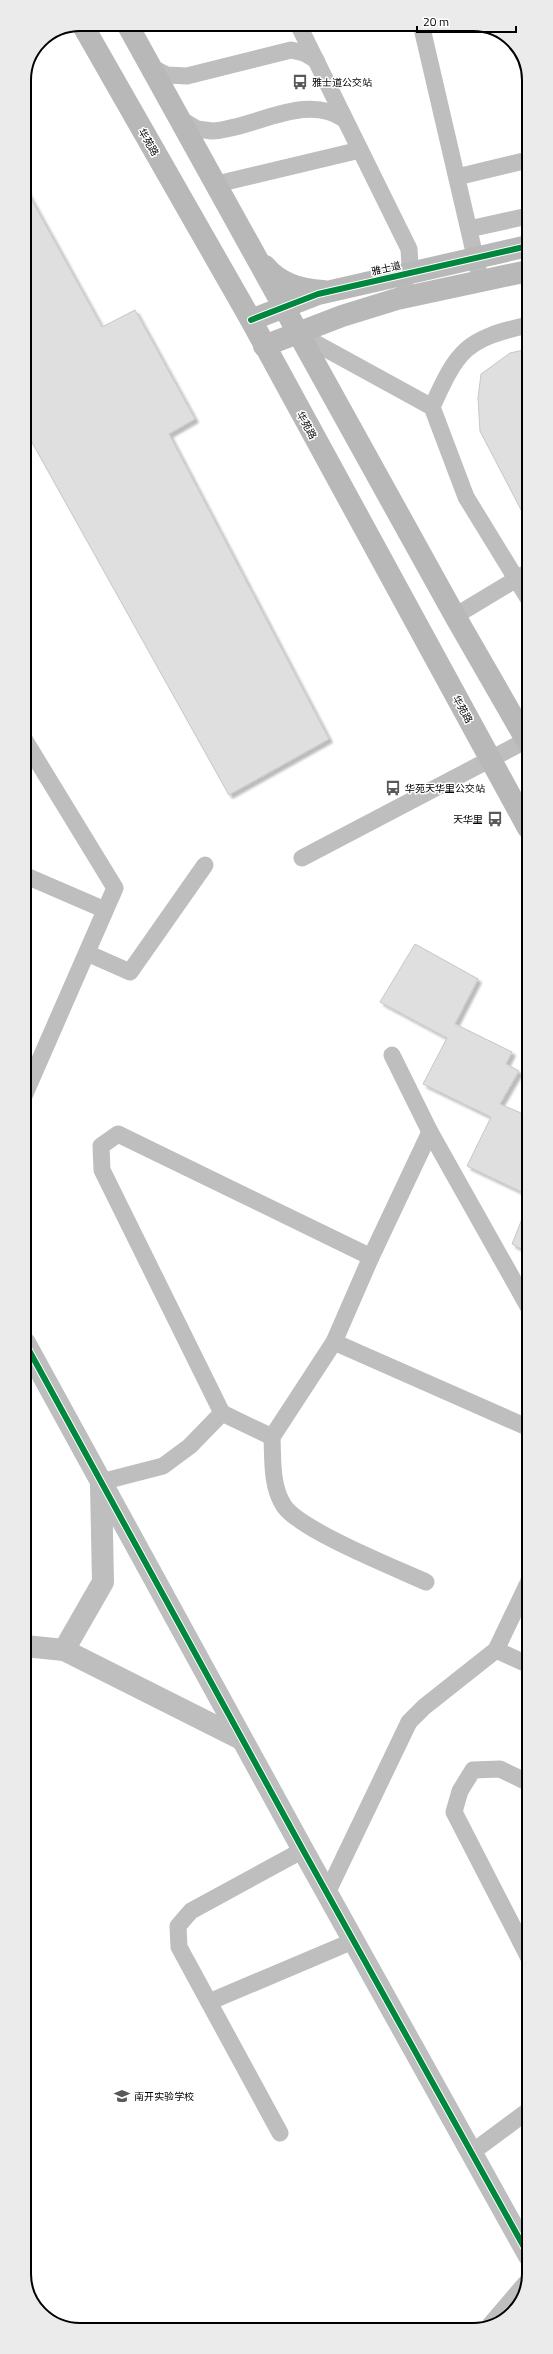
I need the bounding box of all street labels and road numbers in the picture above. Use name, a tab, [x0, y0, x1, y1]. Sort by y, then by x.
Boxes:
street label: 华苑路	[135, 126, 163, 159]
street label: 雅士道	[370, 258, 402, 279]
street label: 华苑路	[293, 408, 320, 442]
street label: 华苑路	[449, 692, 476, 726]

